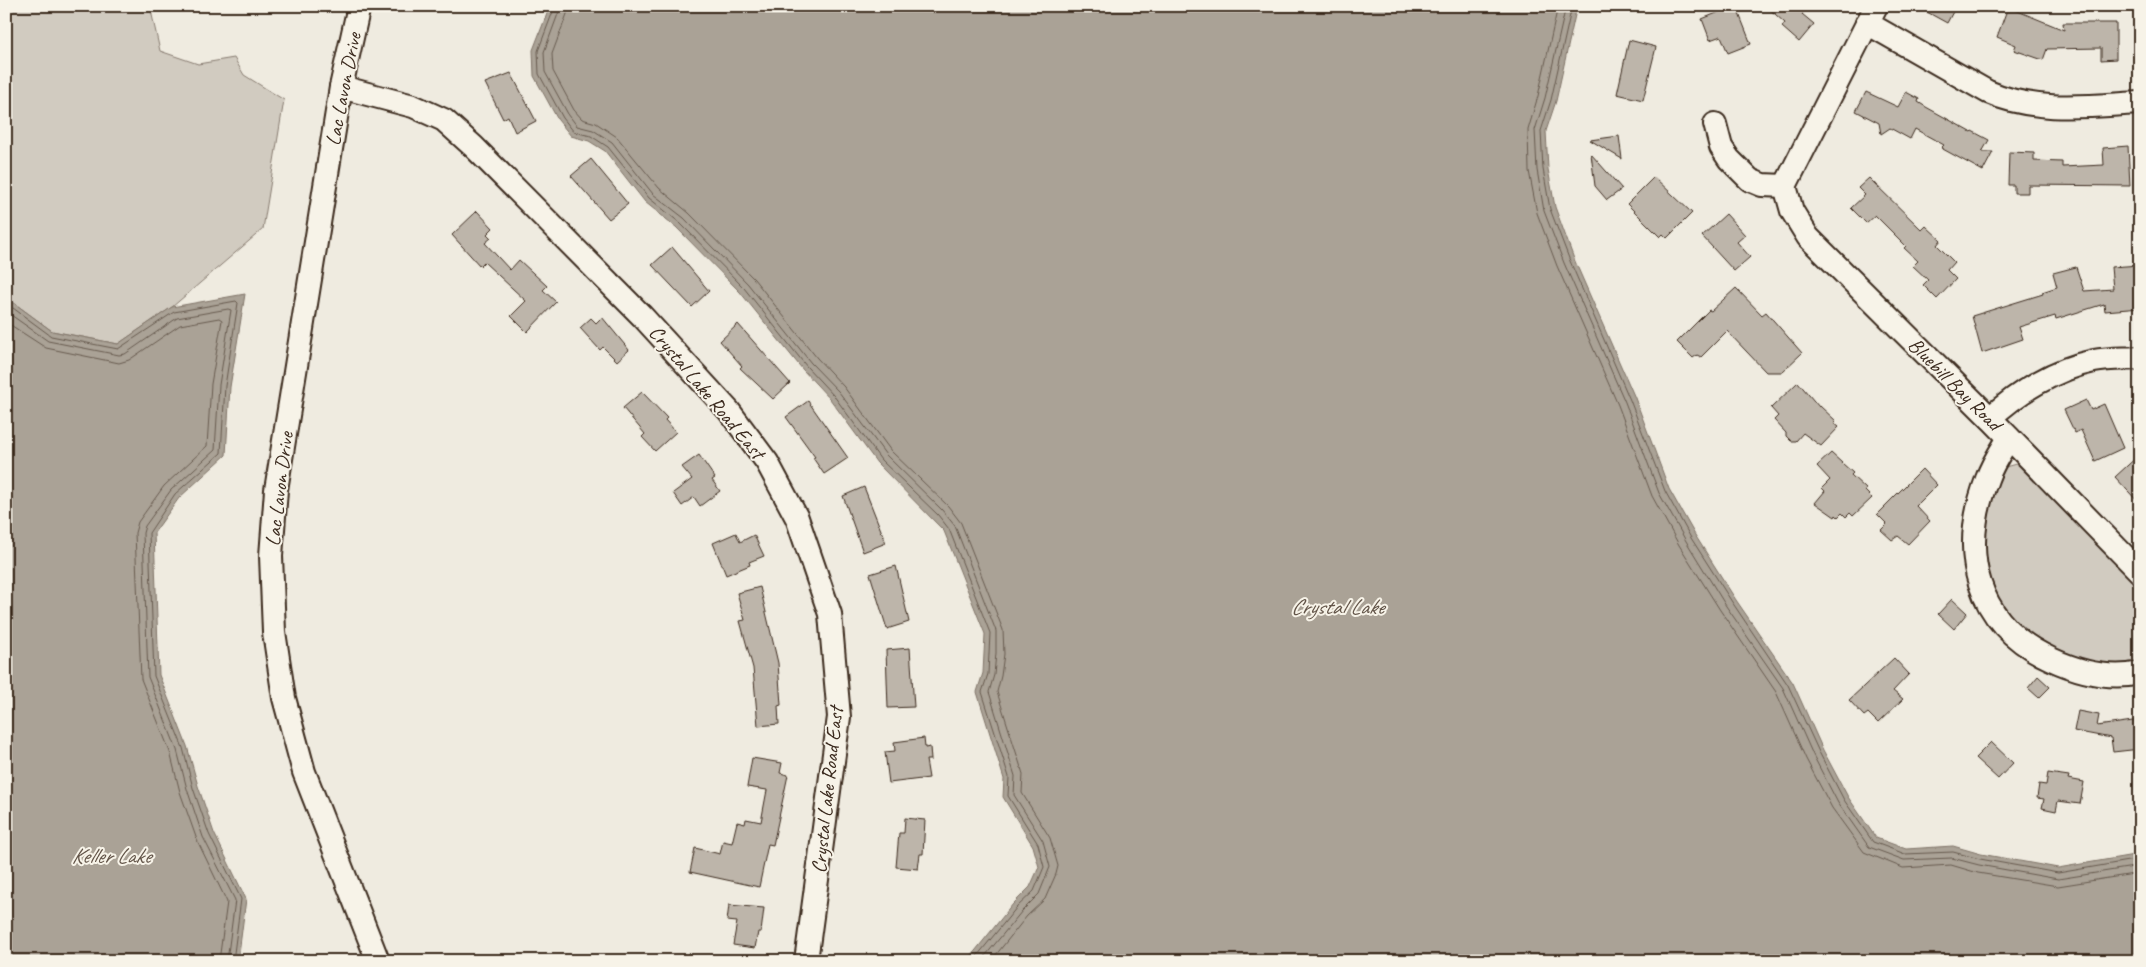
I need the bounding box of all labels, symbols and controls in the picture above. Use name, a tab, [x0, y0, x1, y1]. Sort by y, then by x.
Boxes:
street label: Lac Lavon Drive	[319, 29, 367, 148]
street label: Crystal Lake Road East	[643, 320, 773, 467]
street label: Bluebill Bay Road	[1903, 332, 2009, 438]
street label: Lac Lavon Drive	[259, 429, 299, 547]
water label: Crystal Lake	[1291, 593, 1386, 621]
street label: Crystal Lake Road East	[805, 703, 849, 874]
water label: Keller Lake	[71, 842, 154, 870]

